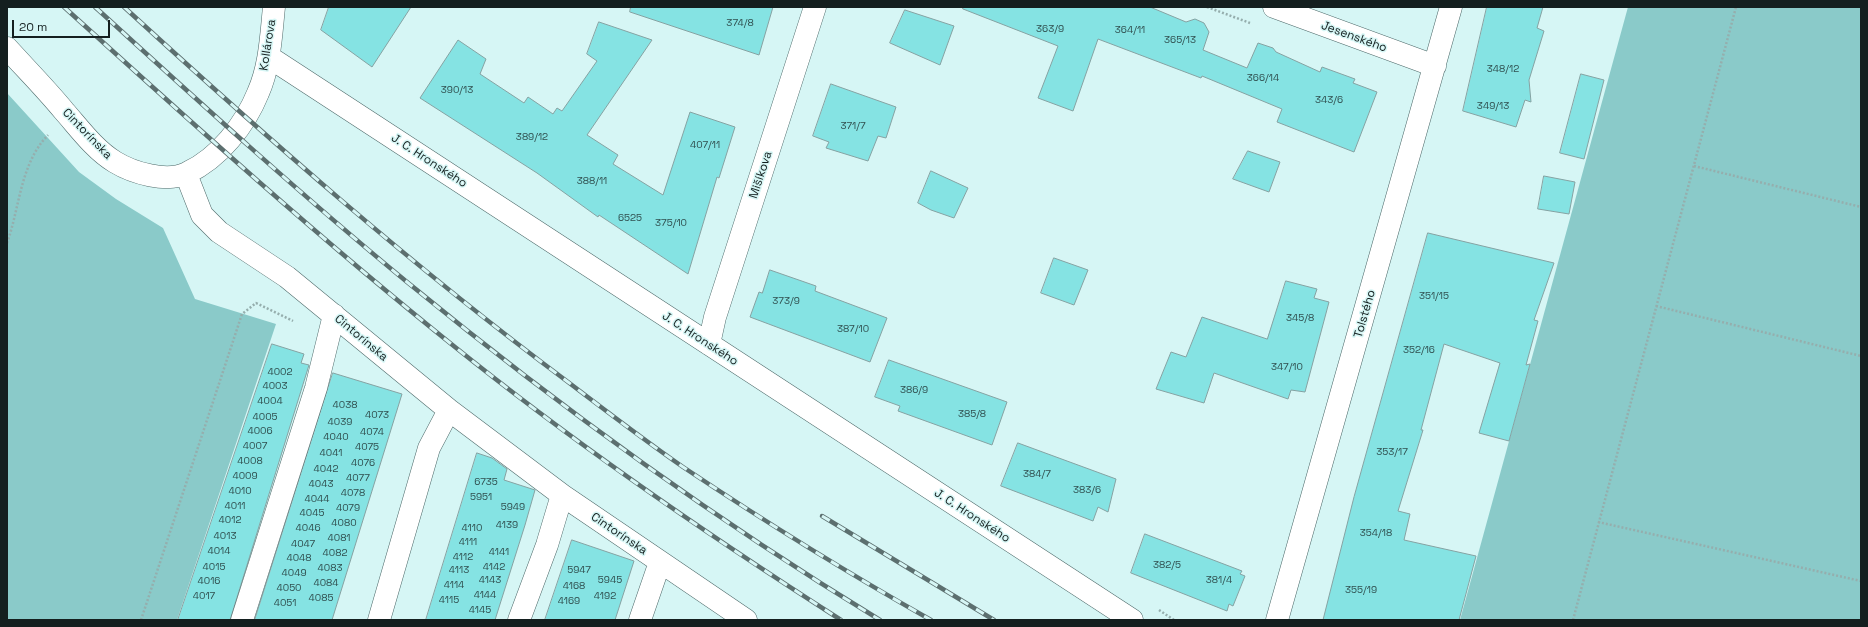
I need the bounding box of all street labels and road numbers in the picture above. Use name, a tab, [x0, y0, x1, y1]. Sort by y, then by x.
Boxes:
street label: Kollárova	[257, 18, 279, 72]
street label: Jesenského	[1319, 18, 1389, 56]
street label: Cintorínska	[59, 106, 115, 162]
street label: J. C. Hronského	[388, 131, 470, 191]
street label: Mišíkova	[747, 149, 775, 201]
street label: Tolstého	[1351, 288, 1379, 340]
street label: J. C. Hronského	[659, 309, 741, 369]
street label: Cintorínska	[332, 312, 390, 364]
street label: J. C. Hronského	[931, 486, 1013, 546]
street label: Cintorínska	[588, 510, 650, 558]

